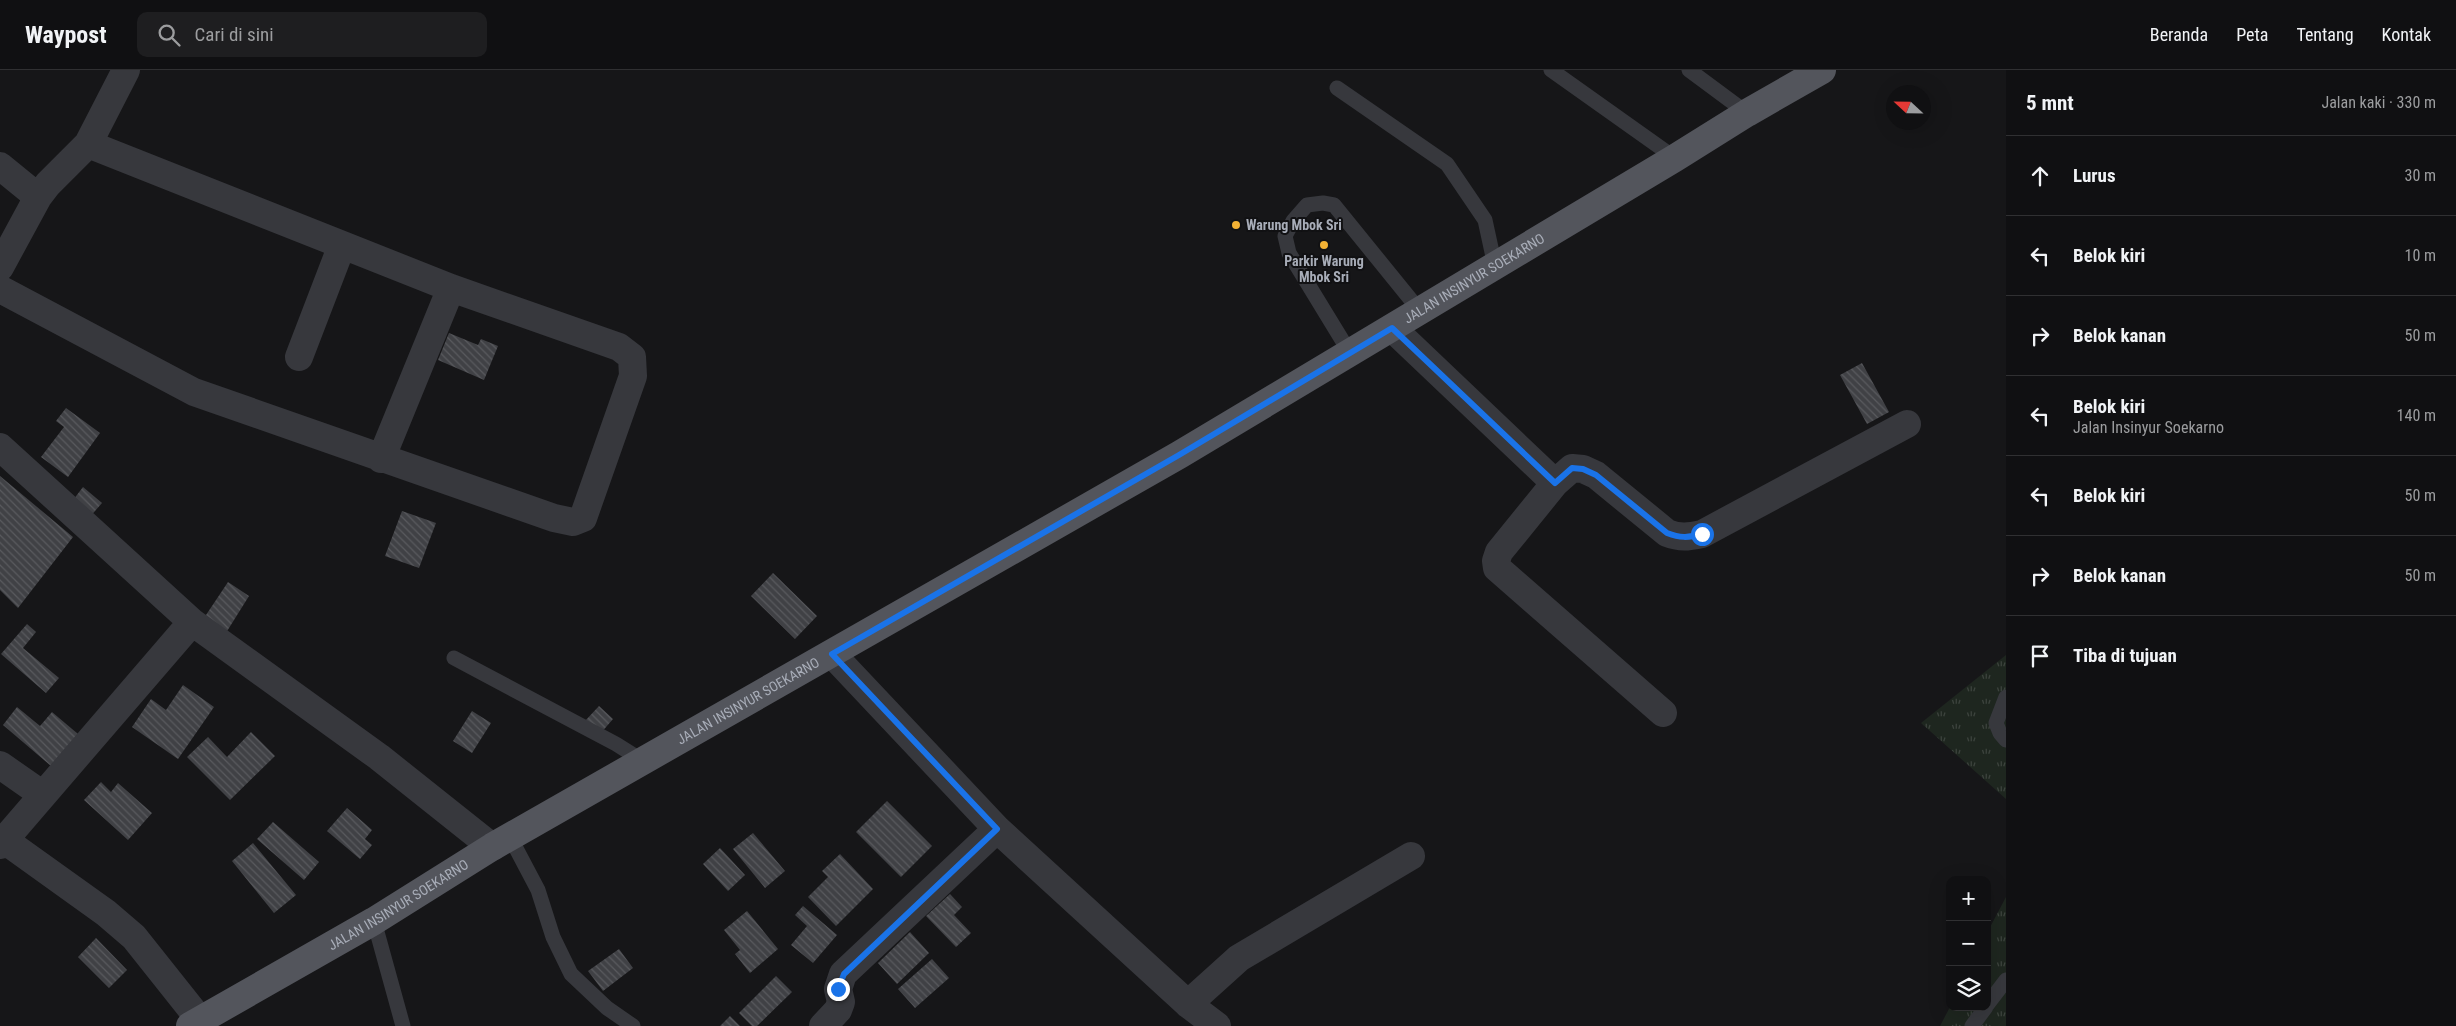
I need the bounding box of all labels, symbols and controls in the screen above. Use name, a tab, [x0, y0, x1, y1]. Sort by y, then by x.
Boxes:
search box	[137, 12, 487, 57]
text: Waypost	[25, 21, 107, 49]
icon: search	[155, 21, 183, 49]
text: Cari di sini	[195, 23, 274, 46]
text: Beranda	[2150, 24, 2208, 45]
text: Peta	[2236, 24, 2268, 45]
text: Tentang	[2296, 24, 2354, 45]
text: Kontak	[2382, 24, 2431, 45]
north arrow	[1886, 85, 1931, 130]
text: 5 mnt	[2026, 91, 2074, 115]
text: Jalan kaki · 330 m	[2321, 93, 2436, 112]
icon: ahead	[2026, 162, 2054, 190]
text: Lurus	[2073, 164, 2116, 187]
text: 30 m	[2404, 166, 2436, 185]
place label: Warung Mbok Sri	[1246, 217, 1342, 233]
marker: Warung Mbok Sri	[1230, 219, 1242, 231]
street label: JALAN INSINYUR SOEKARNO	[1401, 230, 1547, 327]
marker: Parkir Warung Mbok Sri	[1318, 239, 1330, 251]
icon: left	[2026, 242, 2054, 270]
text: Belok kiri	[2073, 244, 2145, 267]
text: 10 m	[2404, 246, 2436, 265]
place label: Parkir Warung Mbok Sri	[1284, 253, 1364, 285]
icon: right	[2026, 322, 2054, 350]
text: Belok kanan	[2073, 324, 2166, 347]
text: 50 m	[2404, 326, 2436, 345]
text: Belok kiri	[2073, 395, 2145, 418]
icon: left	[2026, 402, 2054, 430]
text: 140 m	[2397, 406, 2436, 425]
text: Jalan Insinyur Soekarno	[2073, 418, 2224, 437]
icon: left	[2026, 482, 2054, 510]
text: Belok kiri	[2073, 484, 2145, 507]
text: 50 m	[2404, 486, 2436, 505]
route start	[1691, 523, 1714, 546]
icon: right	[2026, 562, 2054, 590]
text: Belok kanan	[2073, 564, 2166, 587]
text: 50 m	[2404, 566, 2436, 585]
icon: arrive	[2026, 642, 2054, 670]
text: Tiba di tujuan	[2073, 644, 2177, 667]
street label: JALAN INSINYUR SOEKARNO	[674, 654, 822, 748]
street label: JALAN INSINYUR SOEKARNO	[325, 856, 471, 953]
map controls	[1946, 876, 1991, 1011]
button: +	[1946, 876, 1991, 921]
button: −	[1946, 921, 1991, 966]
button: layers	[1946, 966, 1991, 1011]
route end	[827, 978, 850, 1001]

